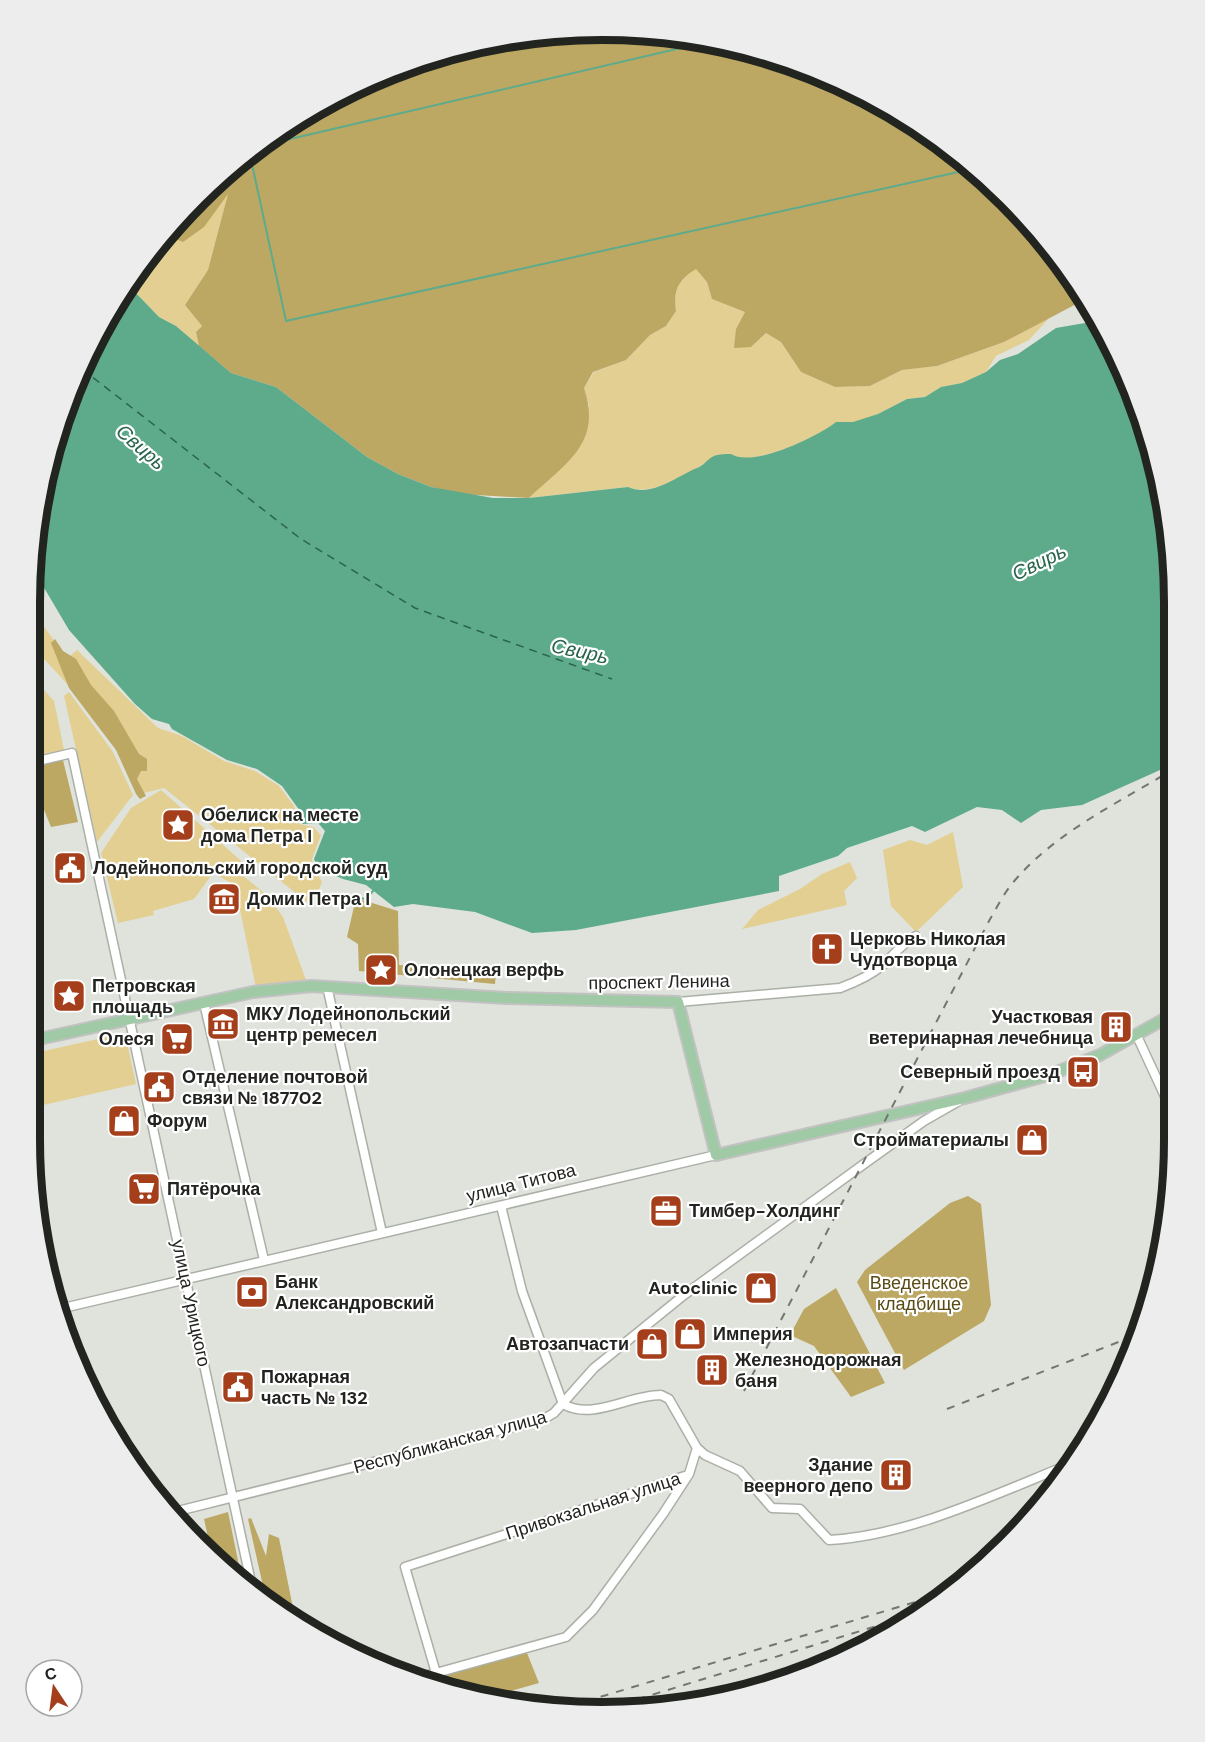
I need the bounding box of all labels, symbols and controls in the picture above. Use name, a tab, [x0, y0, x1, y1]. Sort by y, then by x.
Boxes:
water label: Свирь	[111, 418, 171, 476]
water label: Свирь	[1007, 538, 1071, 586]
water label: Свирь	[549, 632, 611, 670]
place label: Обелиск на месте дома Петра I	[201, 803, 359, 848]
place icon: Обелиск на месте дома Петра I	[160, 807, 196, 843]
public building icon: Лодейнопольский городской суд	[52, 850, 88, 886]
place label: Лодейнопольский городской суд	[93, 856, 388, 880]
museum icon: Домик Петра I	[206, 881, 242, 917]
place label: Домик Петра I	[247, 887, 370, 911]
place label: Церковь Николая Чудотворца	[850, 927, 1006, 972]
church icon: Церковь Николая Чудотворца	[809, 931, 845, 967]
place icon: Олонецкая верфь	[363, 952, 399, 988]
place label: Олонецкая верфь	[404, 958, 564, 982]
street label: проспект Ленина	[588, 969, 731, 995]
place label: Петровская площадь	[92, 974, 196, 1019]
place icon: Петровская площадь	[51, 978, 87, 1014]
place label: МКУ Лодейнопольский центр ремесел	[246, 1002, 451, 1047]
place label: Участковая ветеринарная лечебница	[869, 1005, 1094, 1050]
museum icon: МКУ Лодейнопольский центр ремесел	[205, 1006, 241, 1042]
building icon: Участковая ветеринарная лечебница	[1098, 1009, 1134, 1045]
supermarket icon: Олеся	[159, 1021, 195, 1057]
place label: Олеся	[99, 1027, 154, 1051]
bus stop icon: Северный проезд	[1065, 1054, 1101, 1090]
place label: Северный проезд	[900, 1060, 1061, 1084]
place label: Отделение почтовой связи № 187702	[182, 1065, 368, 1110]
public building icon: Отделение почтовой связи № 187702	[141, 1069, 177, 1105]
shop icon: Форум	[106, 1103, 142, 1139]
place label: Форум	[147, 1109, 207, 1133]
shop icon: Стройматериалы	[1014, 1122, 1050, 1158]
place label: Стройматериалы	[853, 1128, 1009, 1152]
street label: улица Титова	[464, 1158, 579, 1208]
supermarket icon: Пятёрочка	[126, 1171, 162, 1207]
place label: Пятёрочка	[167, 1177, 261, 1201]
office icon: Тимбер-Холдинг	[648, 1193, 684, 1229]
place label: Тимбер-Холдинг	[689, 1199, 841, 1223]
street label: улица Урицкого	[166, 1237, 216, 1369]
place label: Банк Александровский	[275, 1270, 434, 1315]
shop icon: Autoclinic	[743, 1270, 779, 1306]
park label: Введенское кладбище	[870, 1271, 968, 1316]
bank icon: Банк Александровский	[234, 1274, 270, 1310]
place label: Autoclinic	[648, 1276, 738, 1300]
shop icon: Империя	[672, 1316, 708, 1352]
place label: Империя	[713, 1322, 793, 1346]
shop icon: Автозапчасти	[634, 1326, 670, 1362]
place label: Автозапчасти	[506, 1332, 629, 1356]
place label: Железнодорожная баня	[734, 1348, 901, 1393]
building icon: Железнодорожная баня	[694, 1352, 730, 1388]
place label: Пожарная часть № 132	[261, 1365, 368, 1410]
public building icon: Пожарная часть № 132	[220, 1369, 256, 1405]
street label: Республиканская улица	[351, 1404, 550, 1479]
place label: Здание веерного депо	[743, 1453, 873, 1498]
building icon: Здание веерного депо	[878, 1457, 914, 1493]
street label: Привокзальная улица	[502, 1466, 684, 1546]
north arrow	[24, 1658, 84, 1718]
text: С	[43, 1662, 59, 1685]

